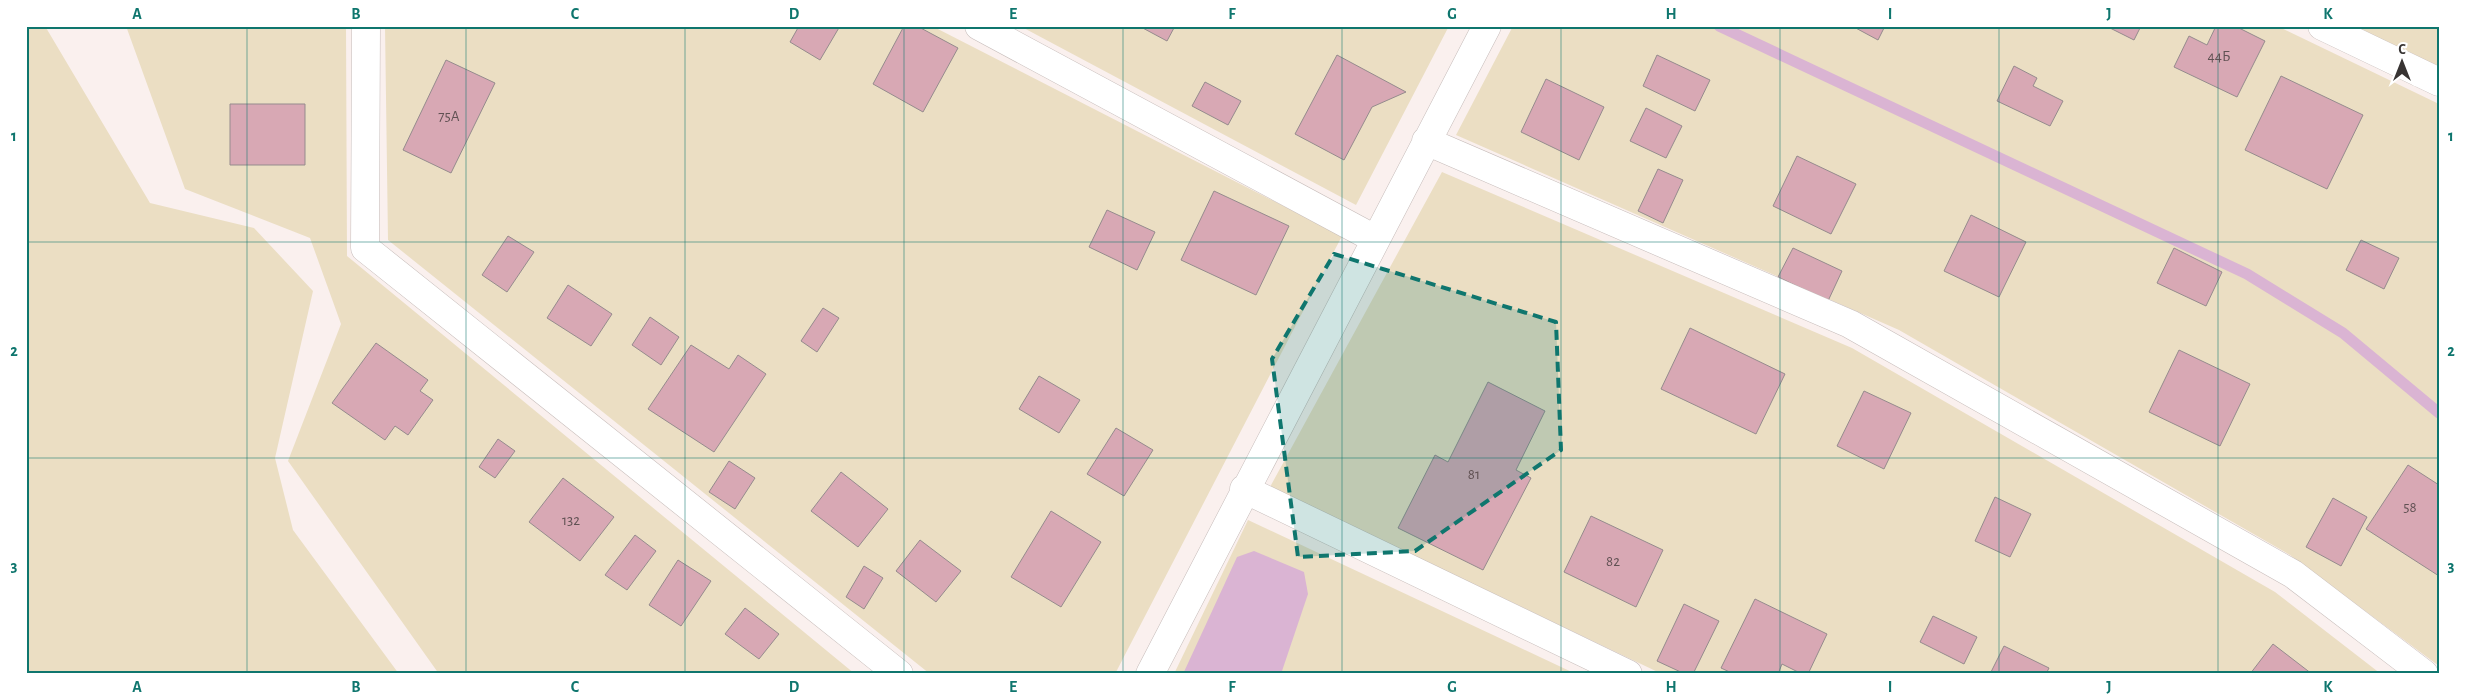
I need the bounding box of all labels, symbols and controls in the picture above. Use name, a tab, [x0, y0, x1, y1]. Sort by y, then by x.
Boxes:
text: A	[132, 6, 142, 22]
text: B	[351, 6, 361, 22]
text: C	[571, 6, 580, 22]
text: D	[789, 6, 800, 22]
text: E	[1009, 6, 1017, 22]
text: F	[1228, 6, 1236, 22]
text: G	[1447, 6, 1457, 22]
text: H	[1665, 6, 1677, 22]
text: I	[1888, 6, 1892, 22]
text: J	[2106, 6, 2112, 22]
text: K	[2323, 6, 2333, 22]
north arrow	[2378, 38, 2428, 88]
text: С	[2398, 43, 2406, 57]
house number: 44Б	[2207, 49, 2231, 64]
house number: 75А	[438, 109, 460, 124]
text: 1	[11, 128, 17, 144]
text: 1	[2448, 128, 2454, 144]
text: 2	[10, 343, 18, 359]
text: 2	[2447, 343, 2455, 359]
house number: 81	[1468, 467, 1480, 482]
house number: 58	[2403, 500, 2417, 515]
house number: 132	[562, 513, 580, 528]
house number: 82	[1606, 554, 1620, 569]
text: 3	[11, 558, 18, 574]
text: 3	[2448, 558, 2455, 574]
text: A	[132, 679, 142, 695]
text: B	[351, 679, 361, 695]
text: C	[571, 679, 580, 695]
text: D	[789, 679, 800, 695]
text: E	[1009, 679, 1017, 695]
text: F	[1228, 679, 1236, 695]
text: G	[1447, 679, 1457, 695]
text: H	[1665, 679, 1677, 695]
text: I	[1888, 679, 1892, 695]
text: J	[2106, 679, 2112, 695]
text: K	[2323, 679, 2333, 695]

